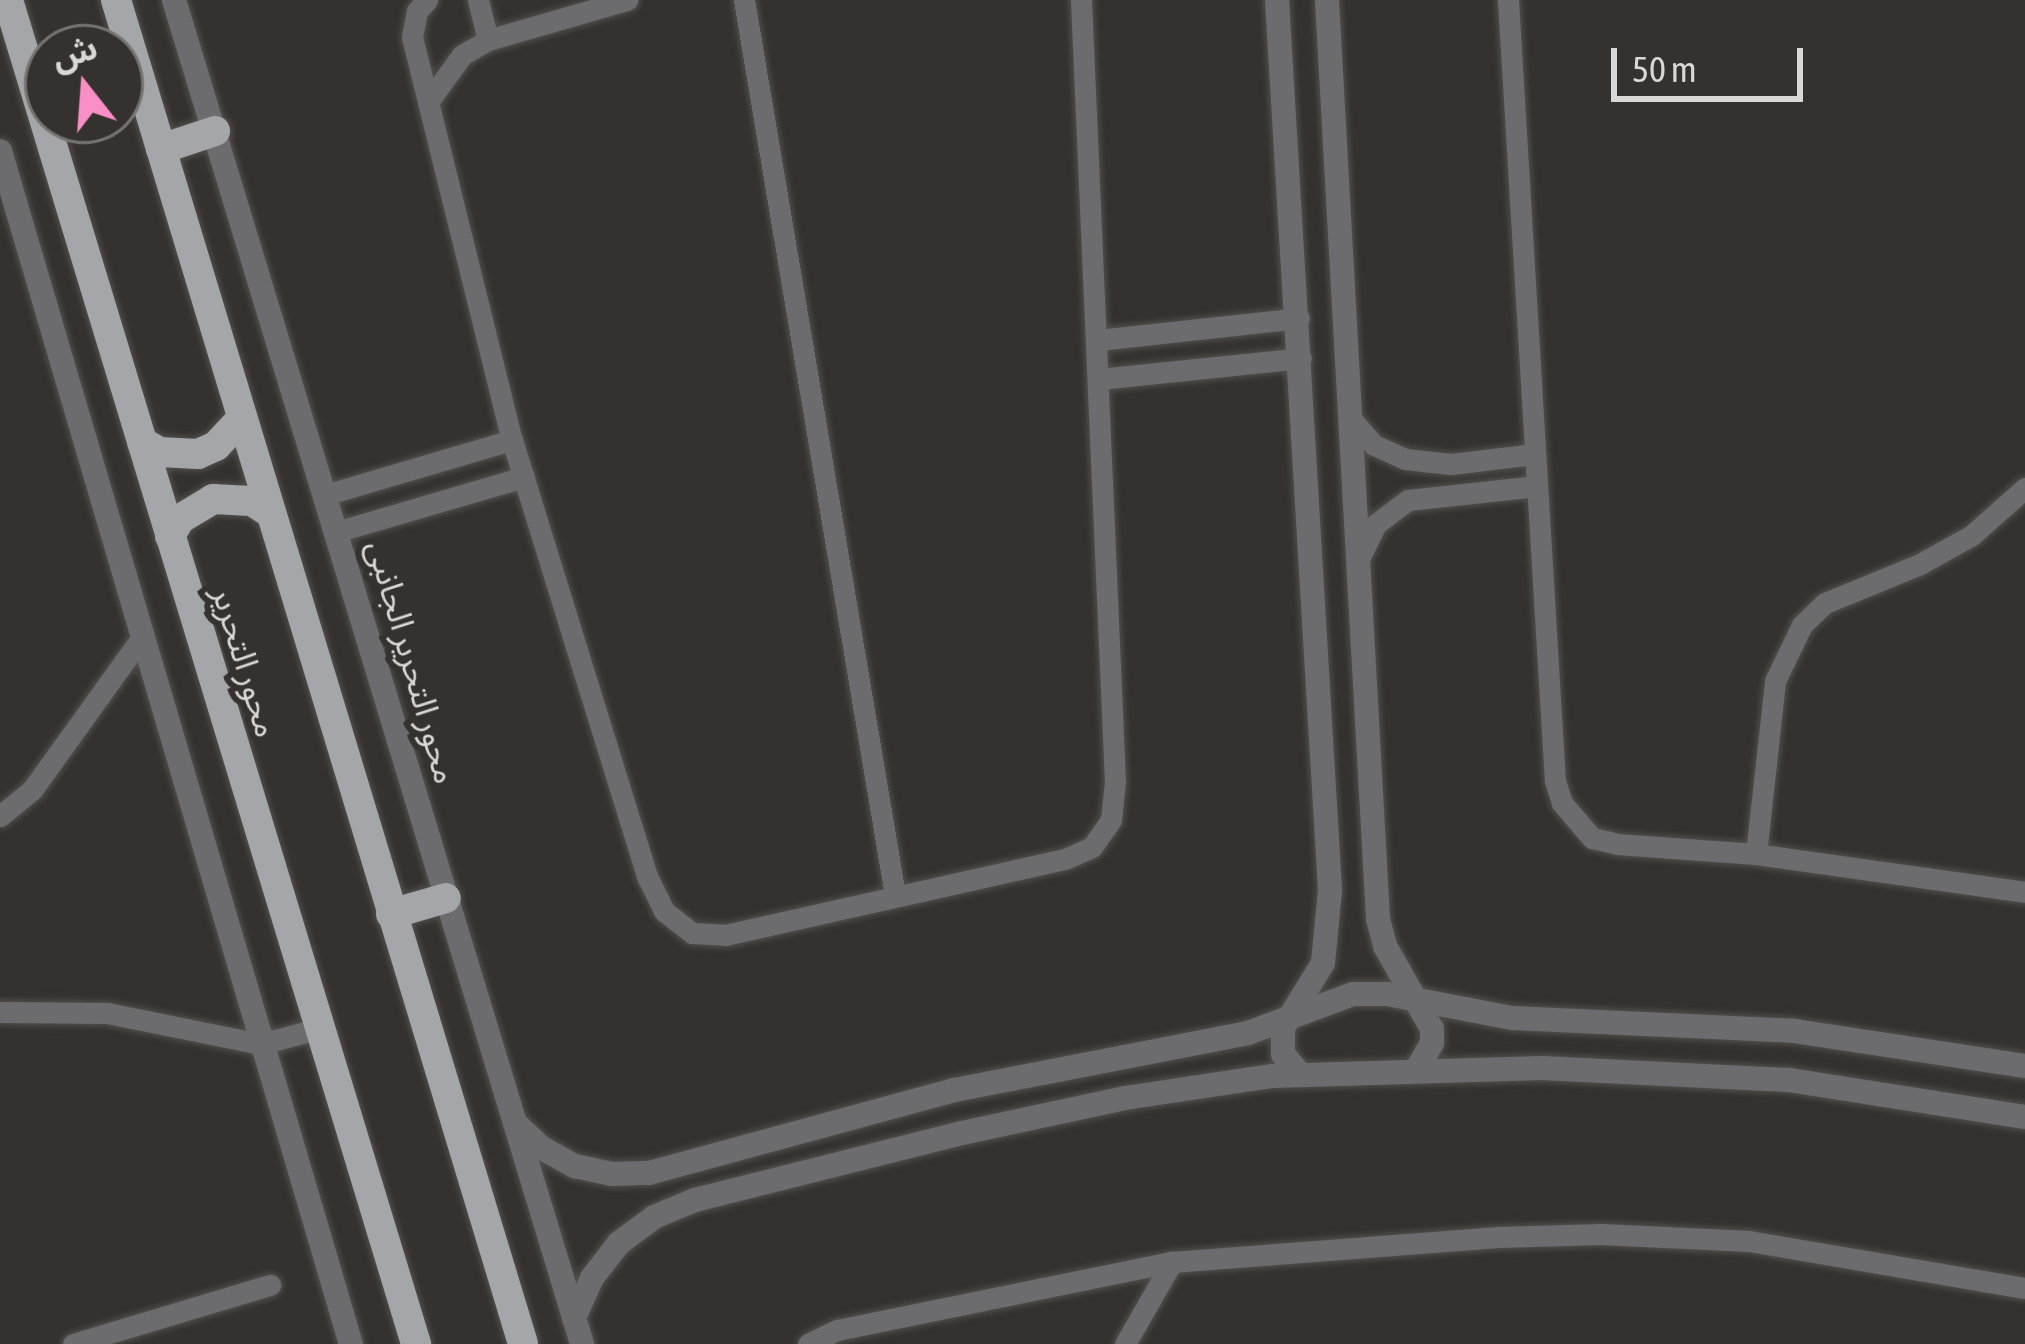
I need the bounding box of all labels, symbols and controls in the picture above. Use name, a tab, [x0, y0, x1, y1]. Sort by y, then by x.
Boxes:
north arrow	[24, 24, 144, 144]
scale bar	[1617, 24, 1809, 98]
text: ش	[47, 28, 102, 77]
text: 50 m	[1632, 48, 1697, 90]
street label: محور التحرير الجانبى	[358, 536, 466, 788]
street label: محور التحرير	[203, 582, 287, 742]

